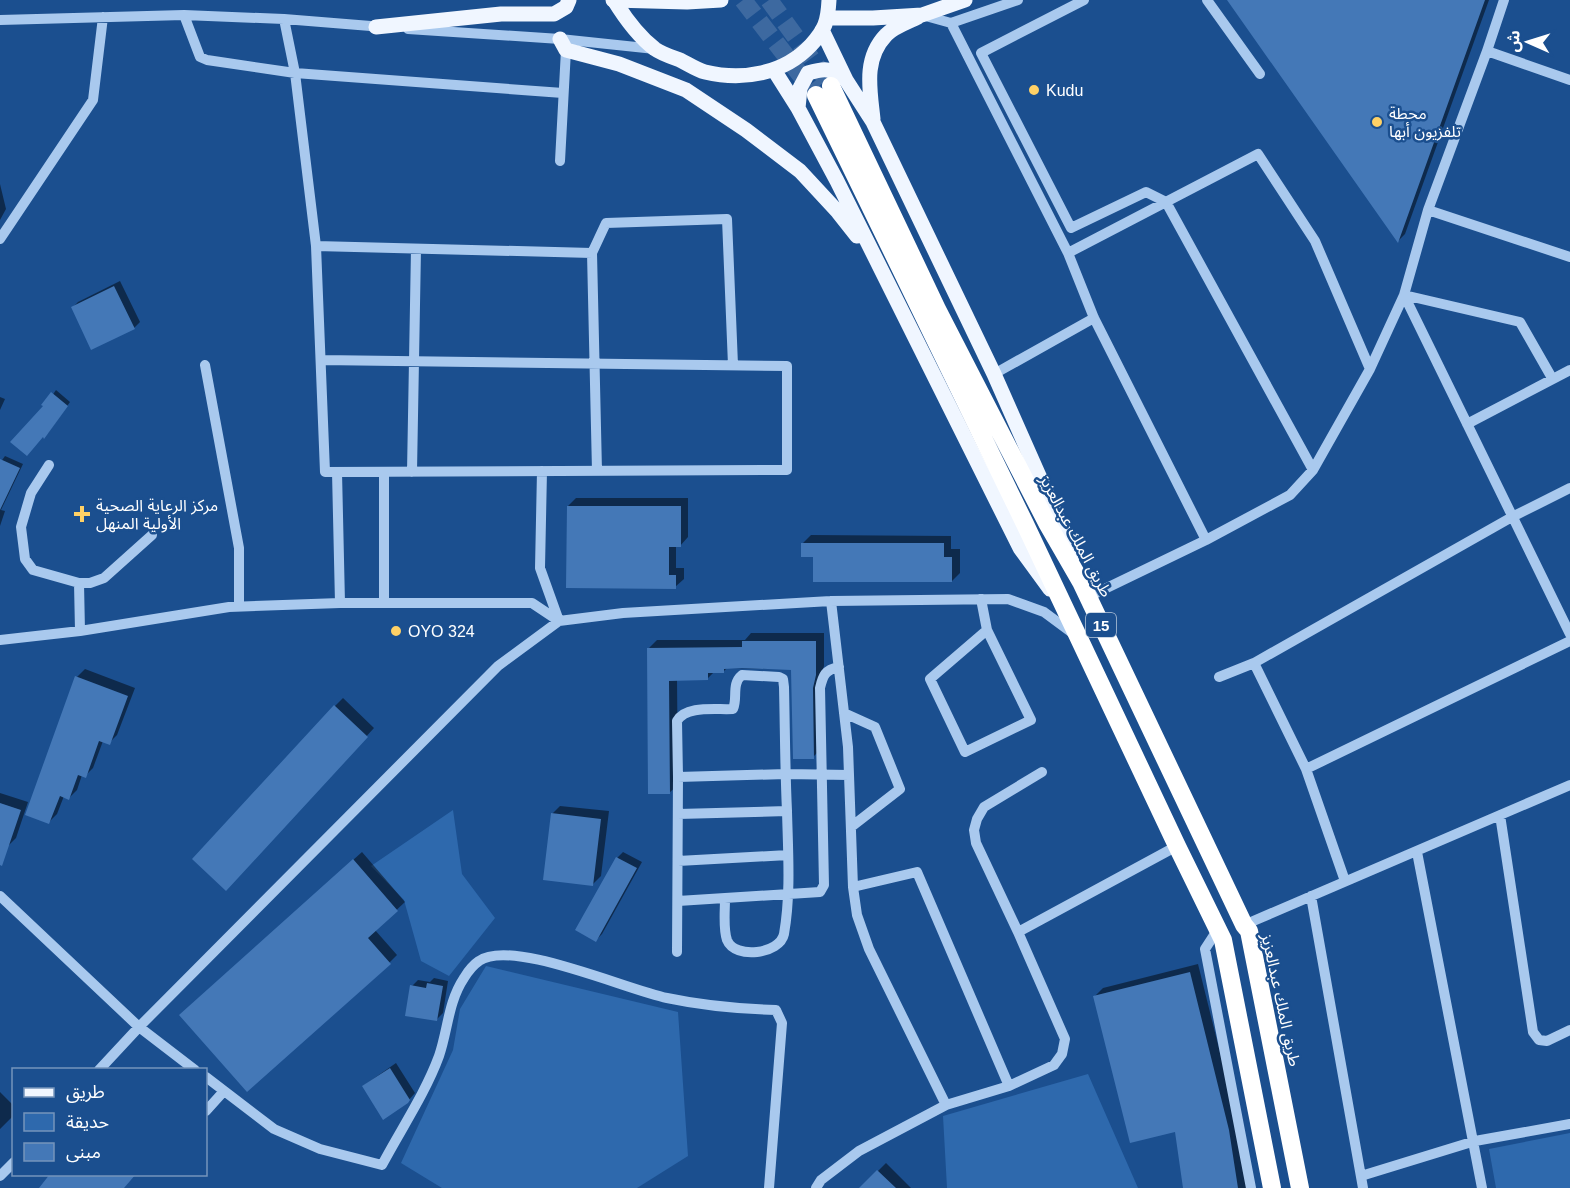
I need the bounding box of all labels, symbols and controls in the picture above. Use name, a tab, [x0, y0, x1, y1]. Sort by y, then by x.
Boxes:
north arrow	[1498, 12, 1558, 72]
text: ش	[1504, 30, 1524, 53]
place label: Kudu	[1046, 82, 1083, 99]
marker: Kudu	[1027, 83, 1041, 97]
place label: محطة تلفزيون أبها	[1389, 105, 1461, 141]
marker: محطة تلفزيون أبها	[1370, 115, 1384, 129]
street label: طريق الملك عبدالعزيز	[1034, 471, 1115, 601]
place label: مركز الرعاية الصحية الأولية المنهل	[96, 497, 218, 533]
marker: مركز الرعاية الصحية الأولية المنهل	[73, 505, 91, 523]
road number: 15	[1086, 613, 1116, 637]
place label: OYO 324	[408, 623, 475, 640]
marker: OYO 324	[389, 624, 403, 638]
street label: طريق الملك عبدالعزيز	[1256, 931, 1303, 1069]
legend	[12, 1068, 207, 1176]
text: طريق	[66, 1082, 105, 1103]
text: حديقة	[66, 1112, 109, 1132]
text: مبنى	[66, 1142, 101, 1163]

